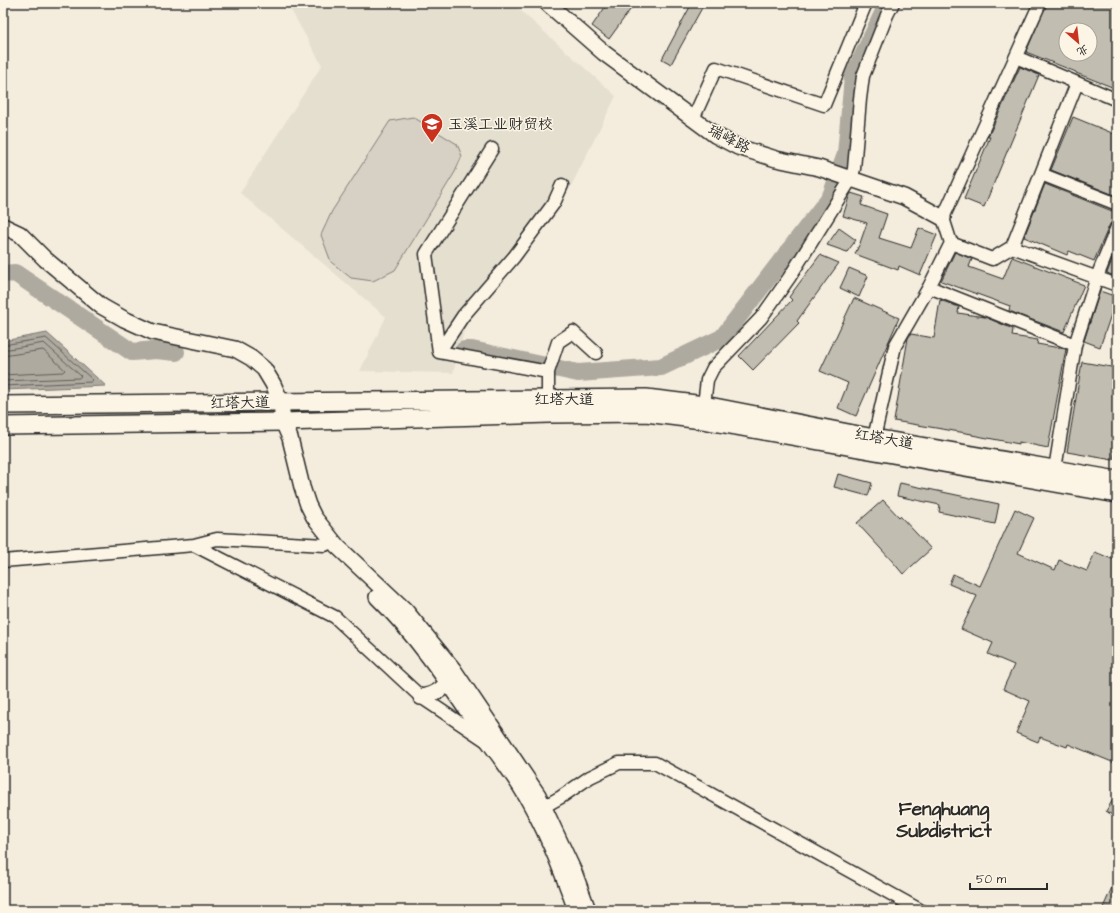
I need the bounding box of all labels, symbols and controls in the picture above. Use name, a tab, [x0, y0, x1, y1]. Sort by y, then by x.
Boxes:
north arrow	[1058, 22, 1098, 62]
text: 北	[1074, 41, 1091, 60]
school or university icon: 玉溪工业财贸校	[419, 111, 445, 144]
place label: 玉溪工业财贸校	[448, 114, 553, 135]
street label: 瑞峰路	[704, 119, 754, 159]
street label: 红塔大道	[534, 389, 594, 410]
street label: 红塔大道	[210, 392, 270, 414]
street label: 红塔大道	[853, 423, 915, 455]
district label: Fenghuang Subdistrict	[895, 796, 992, 845]
scale bar	[970, 865, 1047, 891]
text: 50 m	[976, 871, 1007, 888]

